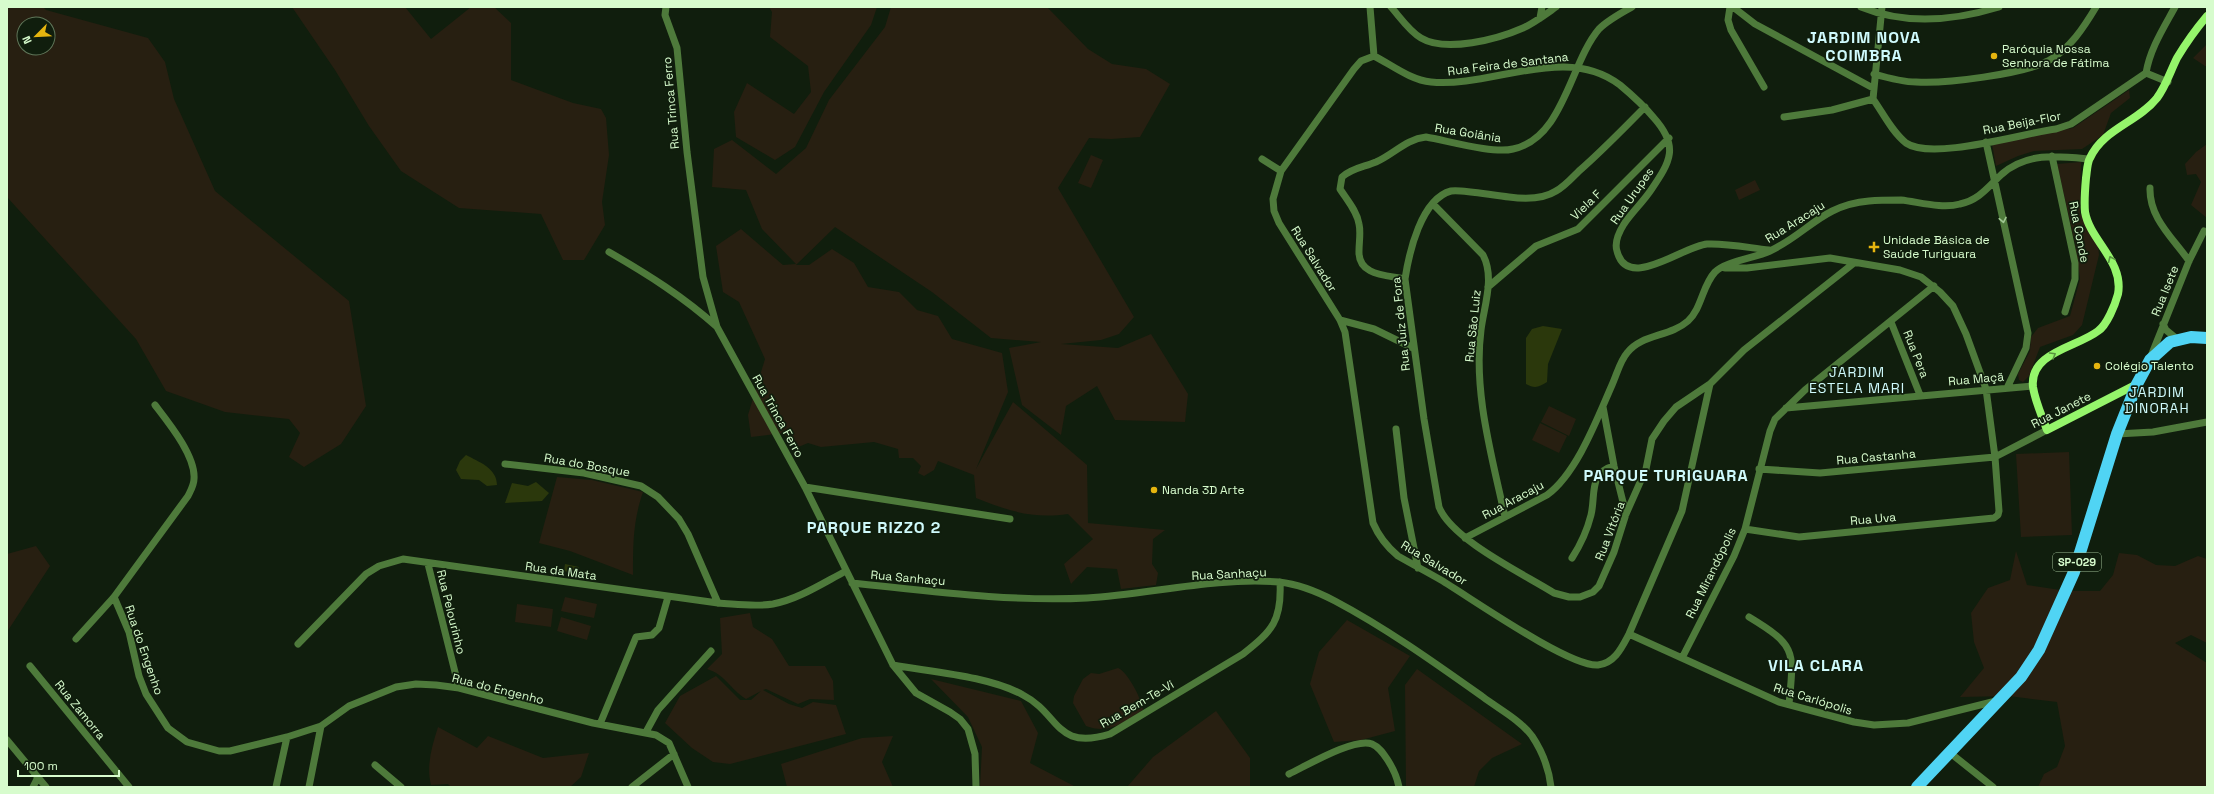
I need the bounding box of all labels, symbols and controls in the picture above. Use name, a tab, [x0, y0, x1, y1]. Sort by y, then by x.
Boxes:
north arrow	[16, 16, 56, 56]
district label: JARDIM NOVA COIMBRA	[1807, 27, 1921, 66]
text: N	[19, 34, 35, 46]
place label: Paróquia Nossa Senhora de Fátima	[2002, 41, 2110, 71]
street label: Rua Feira de Santana	[1447, 49, 1569, 79]
marker: Paróquia Nossa Senhora de Fátima	[1989, 51, 1999, 61]
street label: Rua Trinca Ferro	[659, 56, 683, 150]
street label: Rua Beija-Flor	[1981, 107, 2063, 138]
street label: Rua Goiânia	[1434, 120, 1503, 146]
street label: Rua Urupes	[1607, 164, 1657, 228]
street label: Viela F	[1567, 186, 1605, 224]
street label: Rua Aracaju	[1762, 197, 1828, 247]
street label: Rua Conde	[2065, 200, 2093, 264]
one-way arrow	[1999, 217, 2007, 223]
street label: Rua Salvador	[1287, 223, 1341, 295]
place label: Unidade Básica de Saúde Turiguara	[1883, 232, 1990, 262]
marker: Unidade Básica de Saúde Turiguara	[1868, 241, 1880, 253]
one-way arrow	[2107, 256, 2115, 263]
street label: Rua Isete	[2148, 263, 2182, 319]
street label: Rua Juíz de Fora	[1388, 276, 1414, 372]
street label: Rua São Luiz	[1461, 289, 1485, 363]
street label: Rua Pera	[1899, 328, 1933, 380]
one-way arrow	[2049, 352, 2056, 359]
place label: Colégio Talento	[2105, 358, 2194, 374]
marker: Colégio Talento	[2092, 361, 2102, 371]
district label: JARDIM ESTELA MARI	[1809, 363, 1905, 397]
street label: Rua Maçã	[1947, 369, 2005, 389]
street label: Rua Trinca Ferro	[749, 372, 807, 460]
district label: JARDIM DINORAH	[2124, 383, 2190, 417]
street label: Rua Janete	[2028, 388, 2094, 432]
street label: Rua Castanha	[1836, 446, 1916, 468]
street label: Rua do Bosque	[543, 450, 631, 480]
district label: PARQUE TURIGUARA	[1583, 465, 1749, 486]
street label: Rua Aracaju	[1479, 477, 1547, 523]
place label: Nanda 3D Arte	[1162, 482, 1245, 498]
marker: Nanda 3D Arte	[1149, 485, 1159, 495]
street label: Rua Vitória	[1591, 499, 1629, 563]
street label: Rua Uva	[1849, 509, 1897, 529]
district label: PARQUE RIZZO 2	[807, 517, 941, 538]
street label: Rua Mirandópolis	[1682, 525, 1740, 621]
street label: Rua Salvador	[1398, 537, 1471, 589]
road number: SP-029	[2053, 553, 2101, 571]
street label: Rua da Mata	[524, 558, 598, 584]
street label: Rua Sanhaçu	[1191, 564, 1267, 584]
street label: Rua Sanhaçu	[870, 567, 946, 589]
street label: Rua Pelourinho	[433, 568, 469, 656]
street label: Rua do Engenho	[121, 603, 167, 697]
district label: VILA CLARA	[1768, 655, 1864, 676]
street label: Rua do Engenho	[450, 670, 546, 708]
street label: Rua Bem-Te-Vi	[1097, 676, 1177, 732]
street label: Rua Zamorra	[51, 677, 109, 743]
street label: Rua Carlópolis	[1772, 679, 1854, 719]
scale bar	[18, 752, 119, 778]
text: 100 m	[24, 758, 58, 774]

